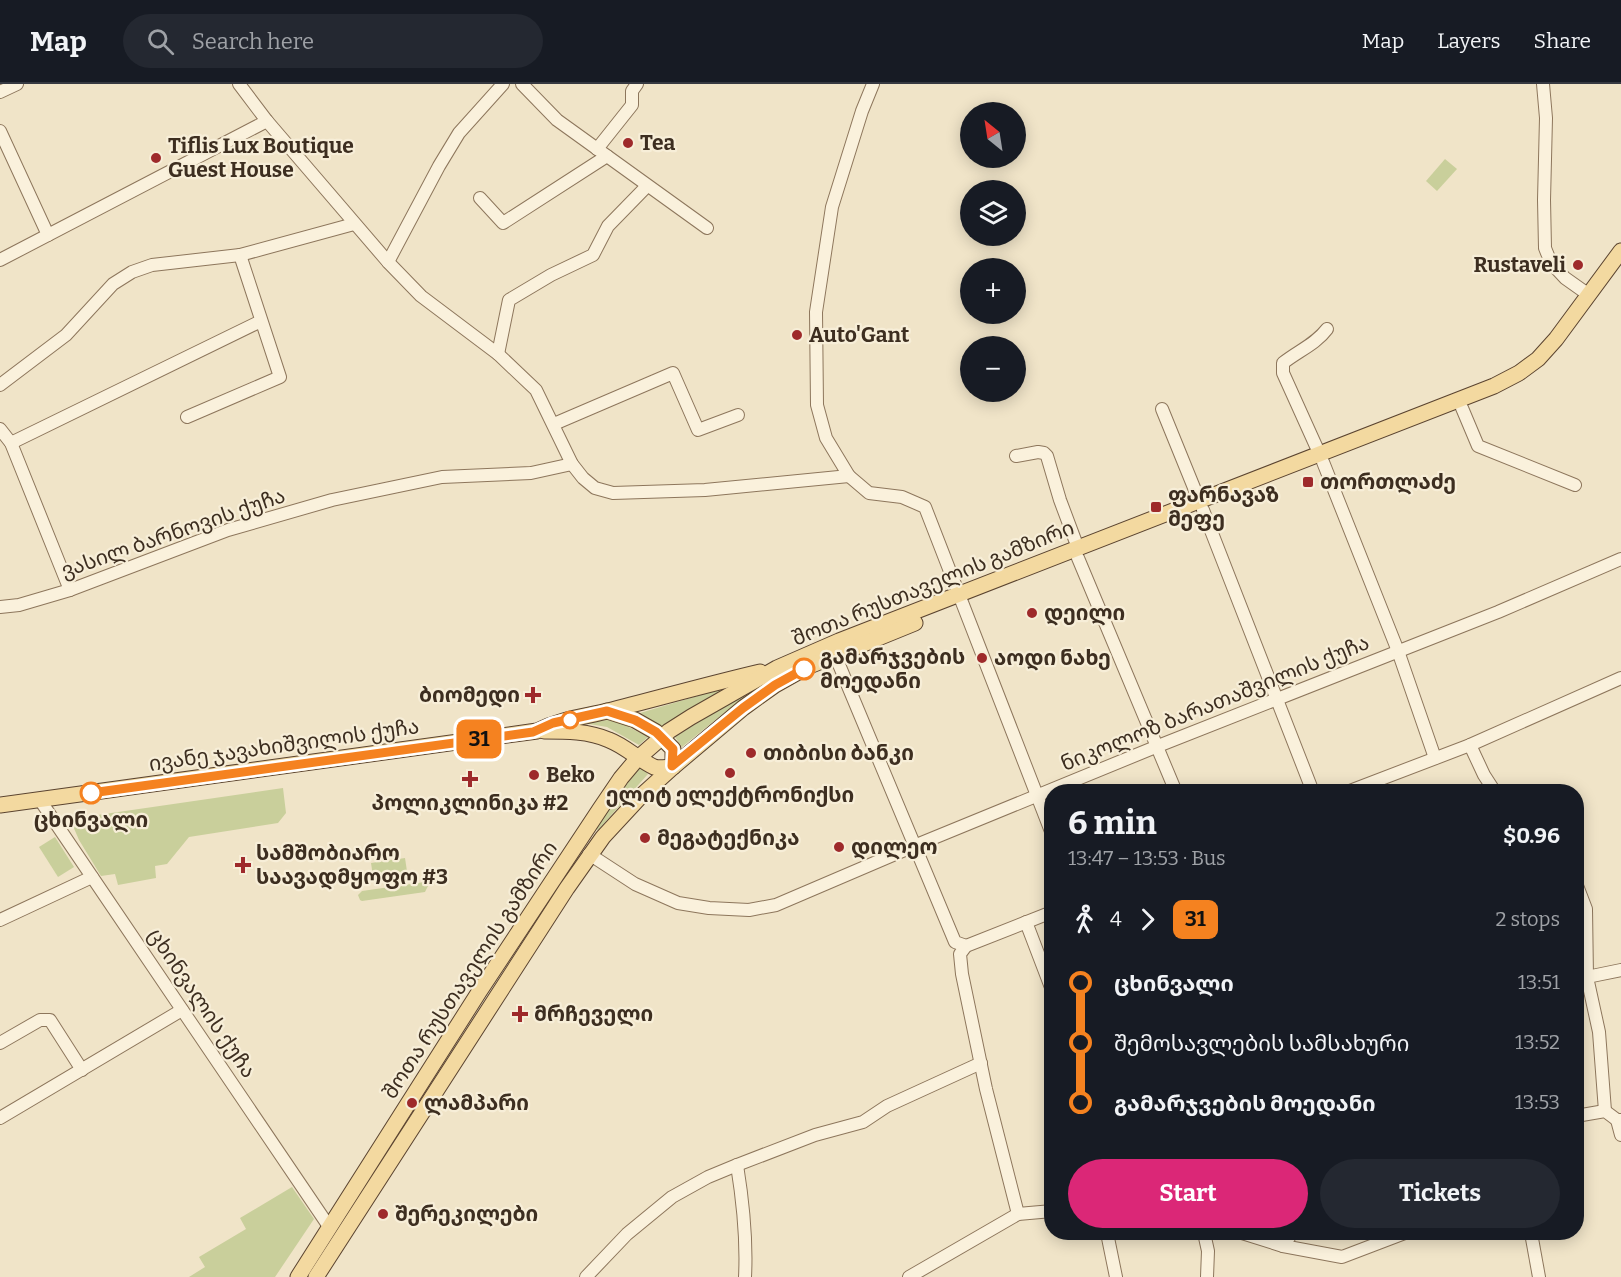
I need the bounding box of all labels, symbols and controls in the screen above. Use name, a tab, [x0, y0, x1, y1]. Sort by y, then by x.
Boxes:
search box	[123, 14, 543, 68]
text: Map	[30, 25, 87, 58]
icon: search	[144, 25, 177, 58]
text: Search here	[192, 28, 314, 55]
text: Map	[1362, 28, 1404, 54]
text: Layers	[1437, 28, 1501, 54]
text: Share	[1534, 28, 1591, 54]
north arrow	[960, 102, 1026, 168]
map controls	[960, 102, 1026, 402]
place label: Tea	[640, 130, 676, 156]
place label: Tiflis Lux Boutique Guest House	[168, 133, 354, 183]
marker: Tea	[621, 136, 635, 150]
marker: Tiflis Lux Boutique Guest House	[149, 151, 163, 165]
button: layers	[960, 180, 1026, 246]
place label: Rustaveli	[1473, 252, 1566, 278]
button: +	[960, 258, 1026, 324]
marker: Rustaveli	[1571, 258, 1585, 272]
place label: Auto'Gant	[809, 322, 910, 348]
marker: Auto'Gant	[790, 328, 804, 342]
button: −	[960, 336, 1026, 402]
place label: თორთლაძე	[1320, 469, 1456, 495]
marker: თორთლაძე	[1301, 475, 1315, 489]
street label: ვასილ ბარნოვის ქუჩა	[57, 482, 289, 584]
place label: ფარნავაზ მეფე	[1168, 482, 1279, 532]
marker: ფარნავაზ მეფე	[1149, 500, 1163, 514]
street label: შოთა რუსთაველის გამზირი	[788, 514, 1078, 652]
place label: დეილი	[1044, 600, 1125, 626]
marker: დეილი	[1025, 606, 1039, 620]
street label: ნიკოლოზ ბარათაშვილის ქუჩა	[1057, 629, 1373, 777]
place label: გამარჯვების მოედანი	[820, 644, 965, 694]
place label: აოდი ნახე	[994, 645, 1111, 671]
marker: აოდი ნახე	[975, 651, 989, 665]
marker: გამარჯვების მოედანი	[793, 658, 815, 680]
place label: ბიომედი	[419, 682, 520, 708]
marker: ბიომედი	[524, 686, 542, 704]
unlabelled marker	[561, 711, 579, 729]
street label: ივანე ჯავახიშვილის ქუჩა	[147, 713, 421, 777]
line badge: 31	[452, 720, 506, 758]
text: 31	[468, 726, 490, 752]
place label: თიბისი ბანკი	[763, 740, 914, 766]
marker: თიბისი ბანკი	[744, 746, 758, 760]
place label: Beko	[546, 762, 595, 788]
marker: ელიტ ელექტრონიქსი	[723, 766, 737, 780]
marker: Beko	[527, 768, 541, 782]
marker: პოლიკლინიკა #2	[461, 770, 479, 788]
marker: ცხინვალი	[80, 782, 102, 804]
place label: ელიტ ელექტრონიქსი	[606, 782, 854, 808]
place label: პოლიკლინიკა #2	[372, 790, 569, 816]
text: 6 min	[1068, 803, 1157, 843]
place label: ცხინვალი	[34, 807, 148, 833]
text: $0.96	[1503, 822, 1560, 849]
place label: მეგატექნიკა	[657, 825, 800, 851]
marker: მეგატექნიკა	[638, 831, 652, 845]
place label: დილეო	[851, 834, 938, 860]
street label: შოთა რუსთაველის გამზირი	[377, 836, 563, 1104]
place label: სამშობიარო საავადმყოფო #3	[256, 840, 448, 890]
marker: დილეო	[832, 840, 846, 854]
text: 13:47 – 13:53 · Bus	[1068, 846, 1226, 870]
marker: სამშობიარო საავადმყოფო #3	[234, 856, 252, 874]
icon: walk	[1068, 903, 1101, 936]
icon: forward	[1131, 903, 1164, 936]
text: 31	[1185, 906, 1206, 932]
text: 4	[1110, 907, 1122, 931]
text: 2 stops	[1496, 907, 1560, 931]
street label: ცხინვალის ქუჩა	[142, 923, 262, 1083]
text: ცხინვალი	[1114, 970, 1234, 997]
text: 13:51	[1518, 970, 1560, 994]
place label: მრჩეველი	[534, 1001, 653, 1027]
marker: მრჩეველი	[511, 1005, 529, 1023]
text: შემოსავლების სამსახური	[1114, 1030, 1409, 1057]
text: 13:52	[1515, 1030, 1560, 1054]
place label: ლამპარი	[424, 1090, 529, 1116]
text: გამარჯვების მოედანი	[1114, 1090, 1376, 1117]
text: 13:53	[1515, 1090, 1560, 1114]
marker: ლამპარი	[405, 1096, 419, 1110]
button: Start	[1068, 1159, 1308, 1228]
button: Tickets	[1320, 1159, 1560, 1228]
place label: შერეკილები	[395, 1201, 538, 1227]
marker: შერეკილები	[376, 1207, 390, 1221]

